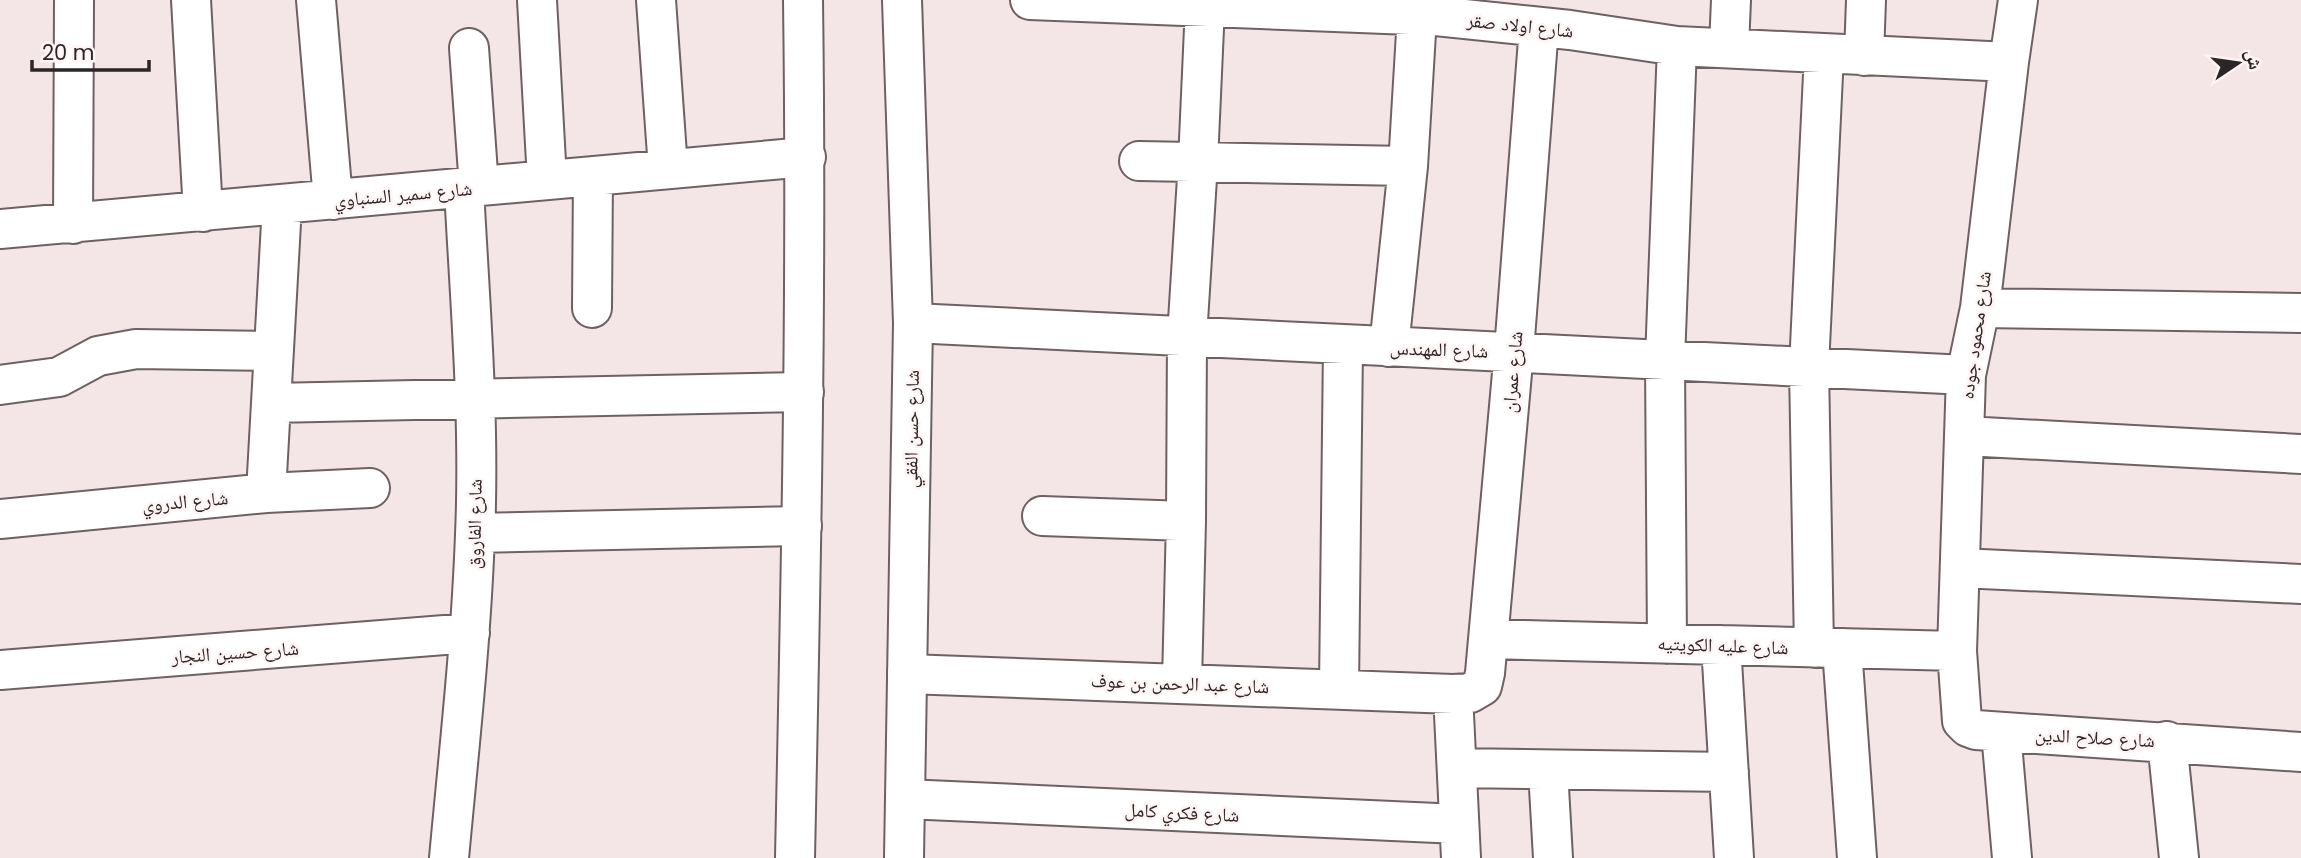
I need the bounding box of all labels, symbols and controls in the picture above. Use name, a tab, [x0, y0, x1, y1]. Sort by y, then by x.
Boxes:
street label: شارع اولاد صقر	[1464, 6, 1575, 45]
scale bar	[32, 28, 149, 72]
north arrow	[2203, 28, 2273, 98]
text: 20 m	[42, 38, 95, 67]
text: ش	[2239, 46, 2269, 72]
street label: شارع سمير السنباوي	[333, 175, 474, 216]
street label: شارع محمود جوده	[1953, 269, 1998, 401]
street label: شارع عمران	[1495, 330, 1530, 414]
street label: شارع المهندس	[1389, 334, 1489, 365]
street label: شارع حسن الفقي	[897, 370, 928, 488]
street label: شارع الفاروق	[460, 479, 489, 569]
street label: شارع الدروي	[141, 484, 230, 521]
street label: شارع عليه الكويتيه	[1657, 630, 1789, 661]
street label: شارع حسين النجار	[169, 635, 300, 670]
street label: شارع عبد الرحمن بن عوف	[1090, 667, 1270, 700]
street label: شارع صلاح الدين	[2034, 721, 2156, 754]
street label: شارع فكري كامل	[1124, 796, 1240, 831]

